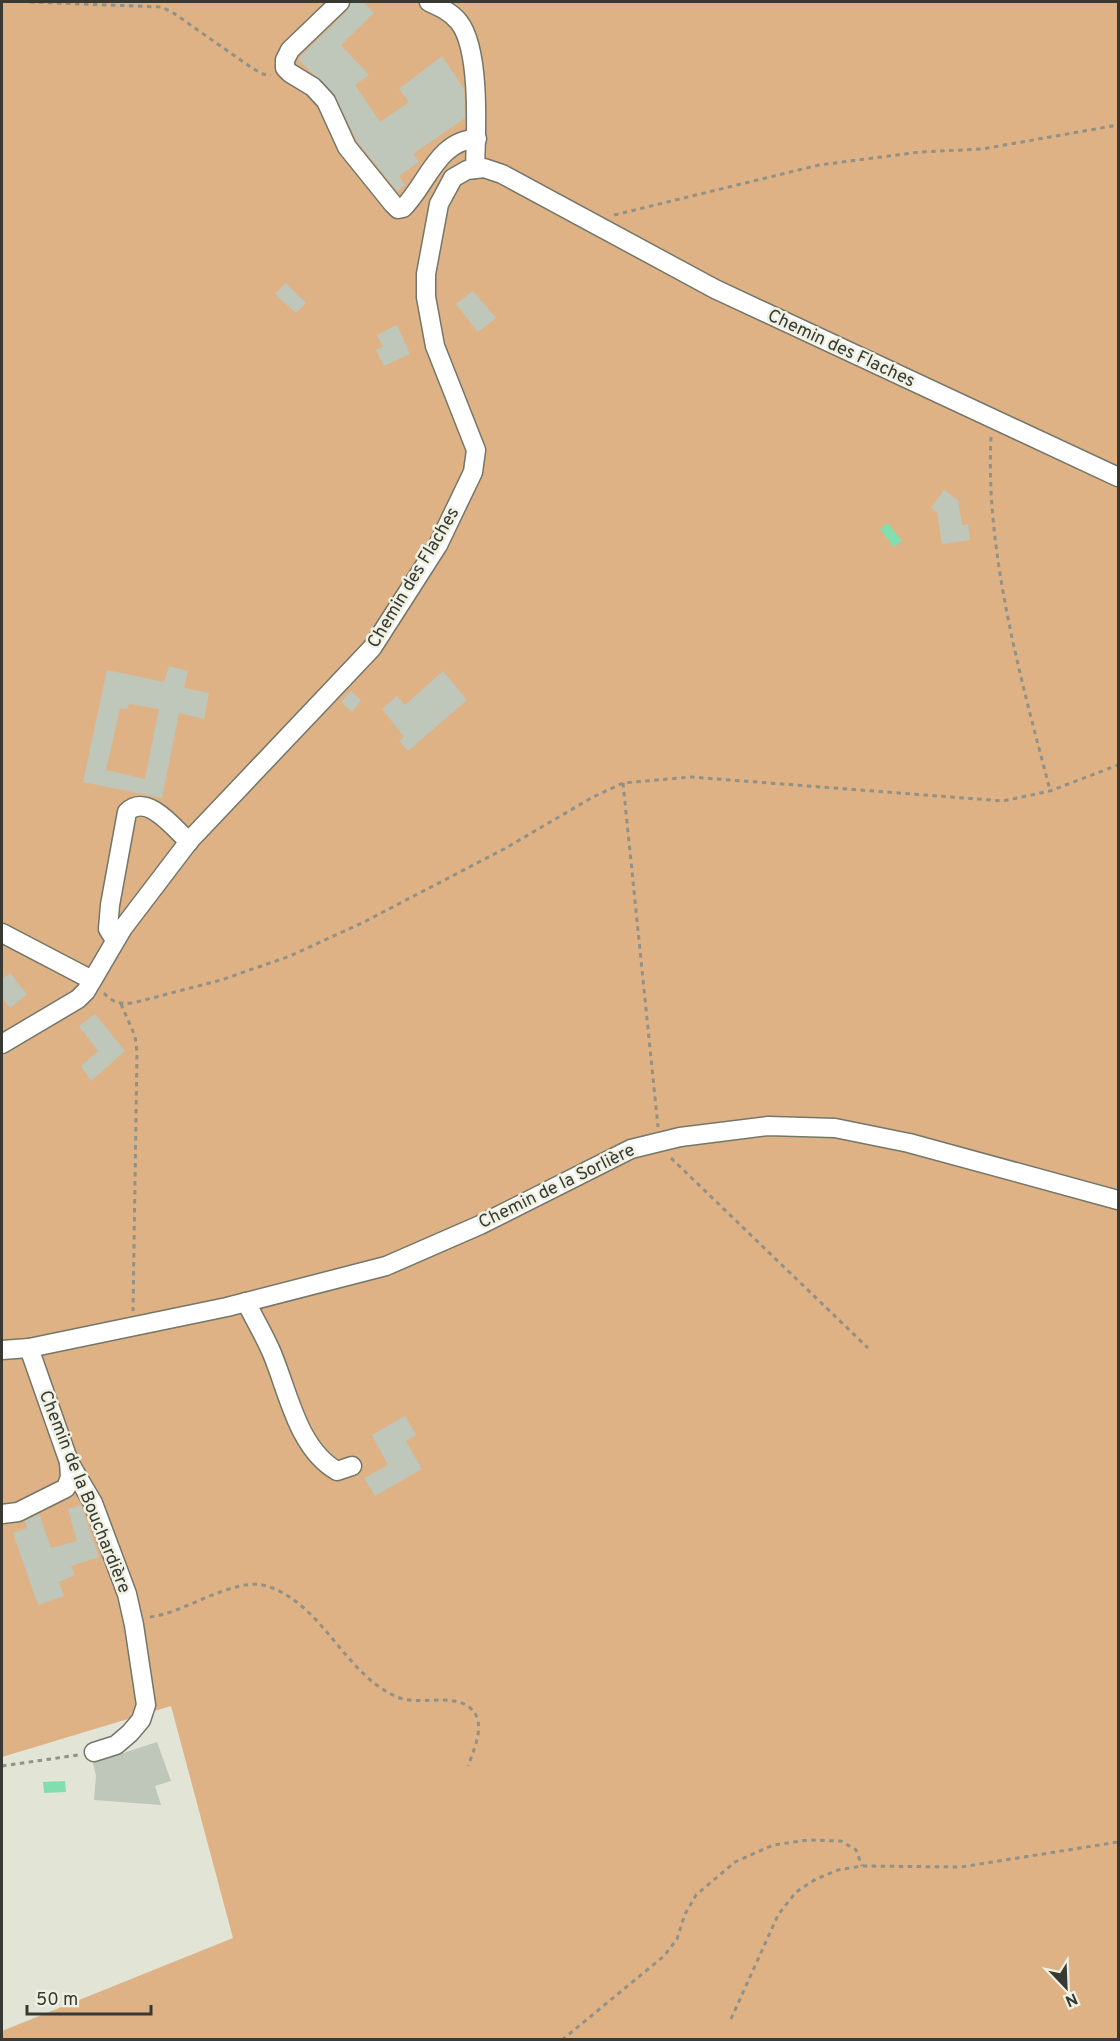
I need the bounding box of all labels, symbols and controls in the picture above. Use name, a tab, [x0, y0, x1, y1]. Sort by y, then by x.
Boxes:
street label: Chemin des Flaches	[763, 305, 919, 393]
street label: Chemin des Flaches	[363, 503, 465, 653]
street label: Chemin de la Sorlière	[475, 1139, 639, 1235]
street label: Chemin de la Bouchardière	[33, 1387, 135, 1597]
north arrow	[1036, 1957, 1096, 2017]
scale bar	[27, 1978, 152, 2016]
text: N	[1062, 1988, 1080, 2010]
text: 50 m	[36, 1989, 78, 2012]

